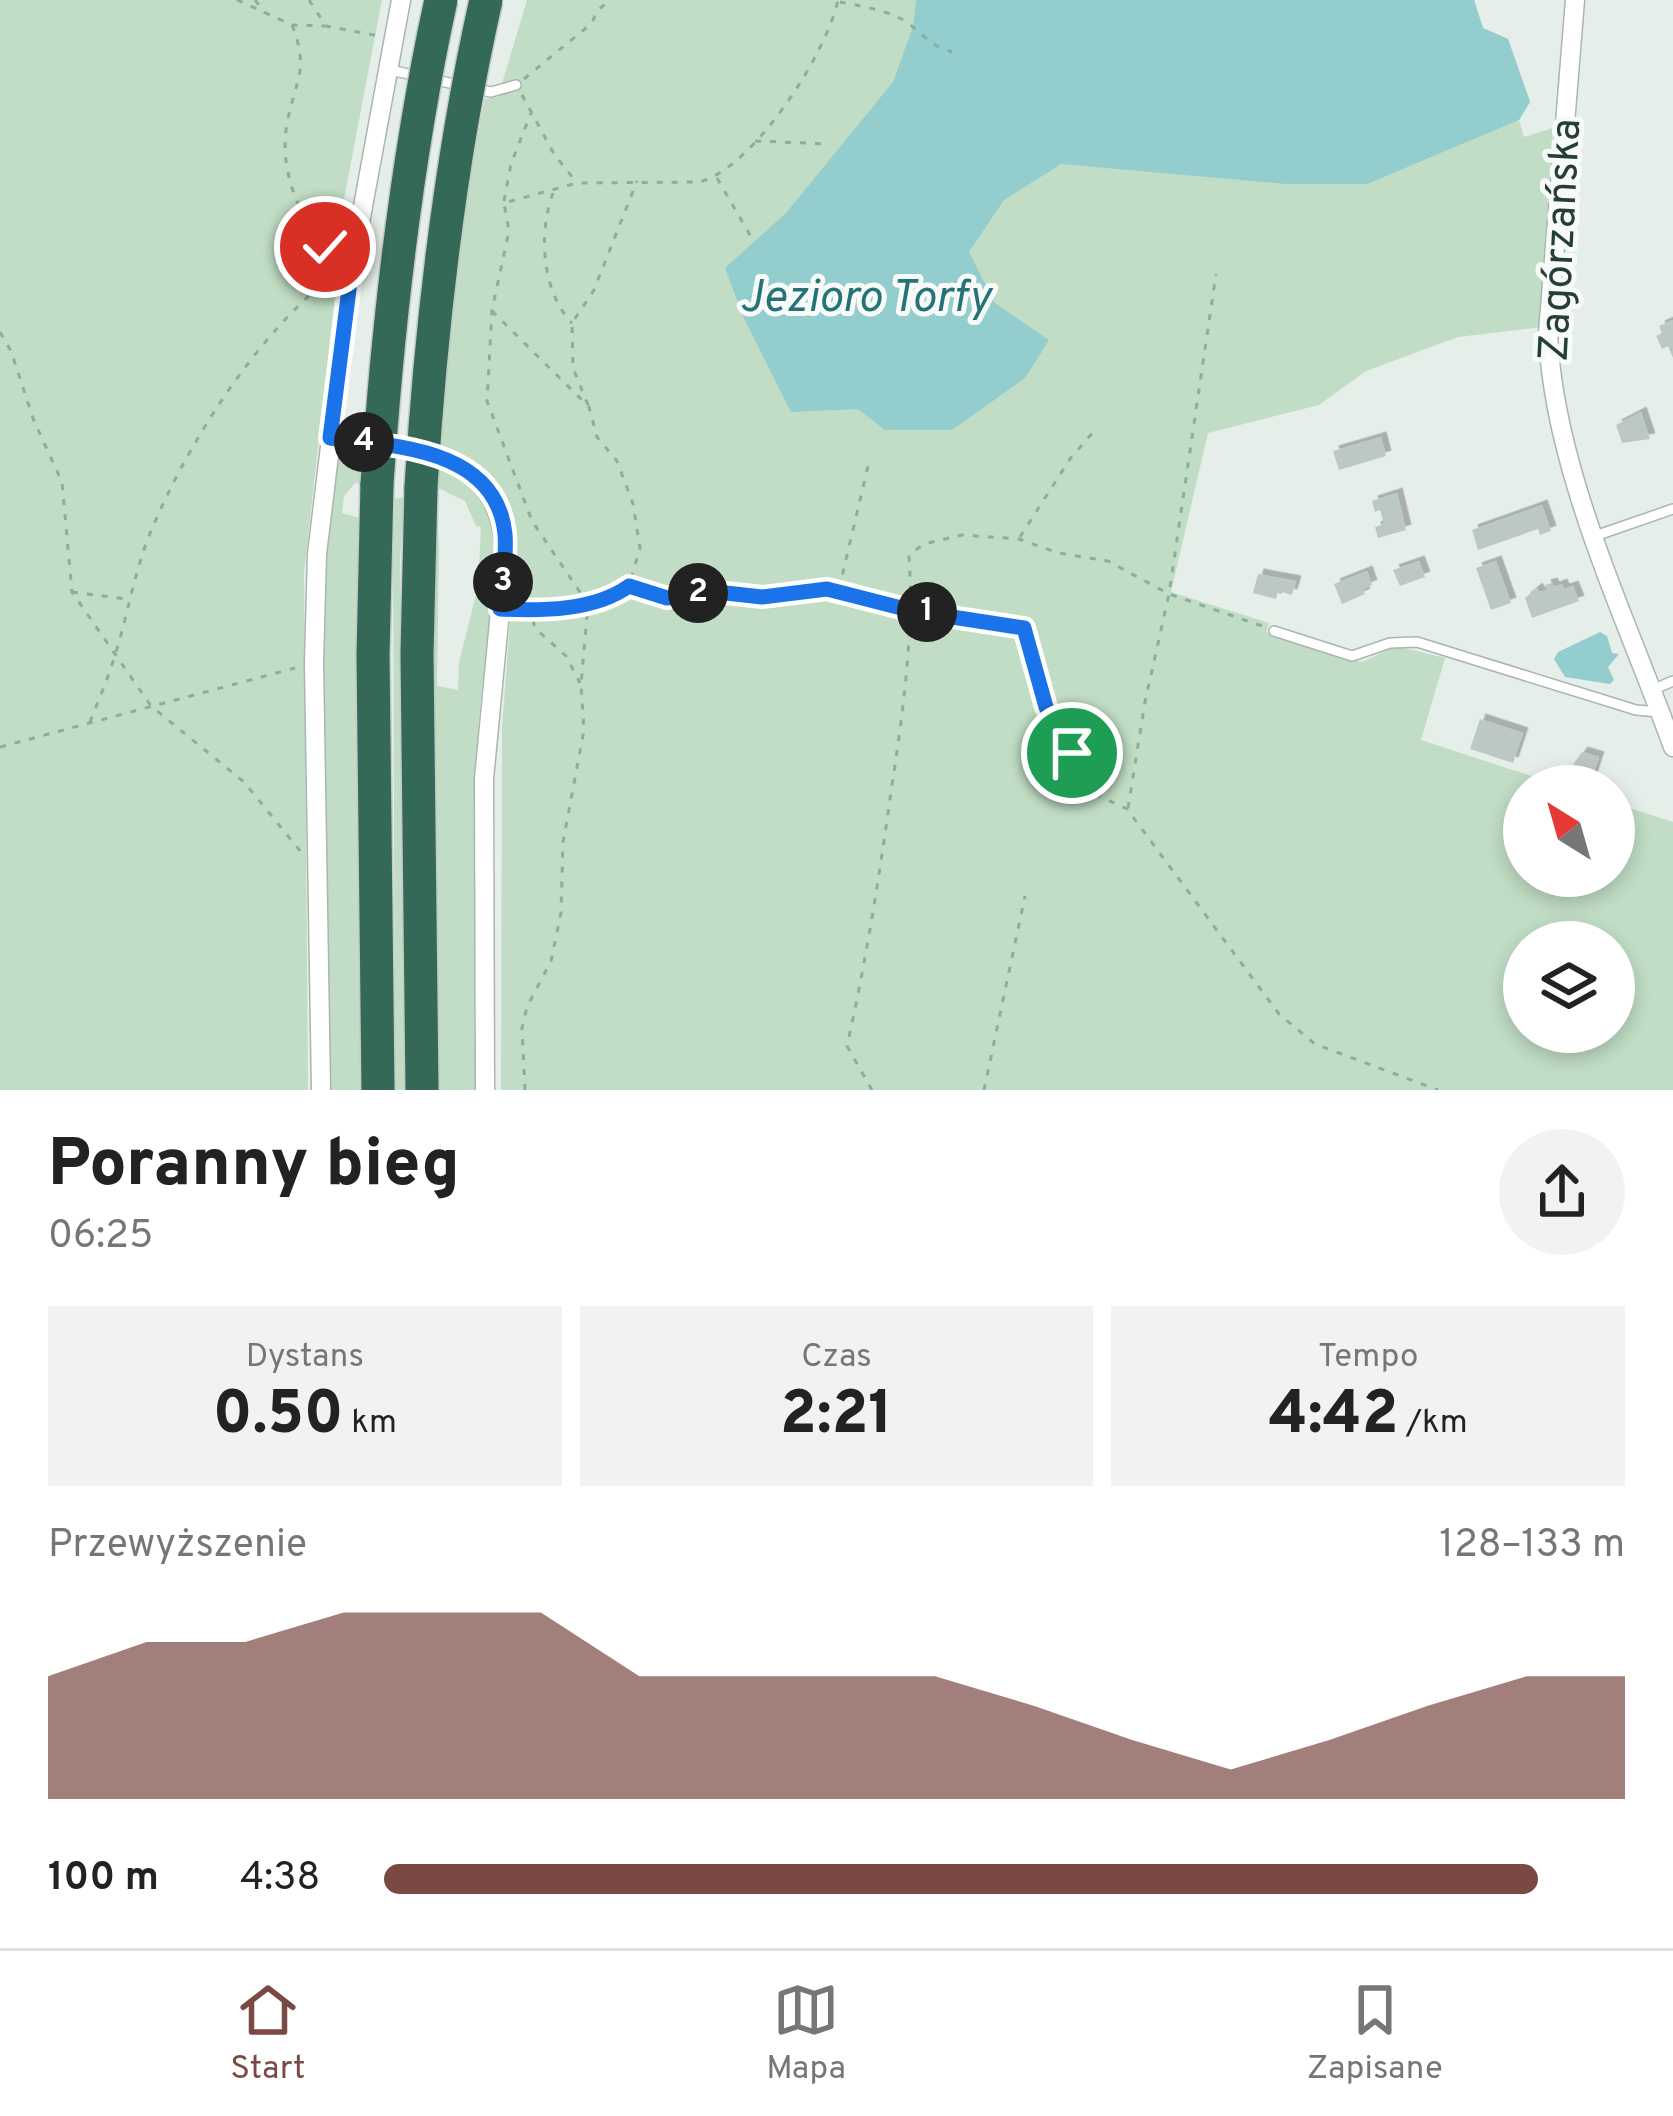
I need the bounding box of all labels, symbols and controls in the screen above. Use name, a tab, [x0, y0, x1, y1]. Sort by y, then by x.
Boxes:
street label: Zagórzańska	[1530, 117, 1595, 363]
pin	[274, 196, 376, 298]
icon: check	[292, 214, 358, 280]
water label: Jezioro Torfy	[739, 271, 994, 328]
pin: 4	[334, 412, 394, 472]
text: 4	[353, 421, 375, 463]
pin: 3	[473, 552, 533, 612]
text: 3	[493, 561, 513, 603]
pin: 2	[668, 563, 728, 623]
text: 2	[688, 572, 708, 614]
pin: 1	[897, 582, 957, 642]
text: 1	[920, 591, 934, 633]
pin	[1021, 702, 1123, 804]
icon: arrive	[1039, 720, 1105, 786]
north arrow	[1503, 765, 1635, 897]
map controls	[1503, 765, 1635, 1053]
button: layers	[1503, 921, 1635, 1053]
text: Poranny bieg	[48, 1126, 460, 1209]
button: share	[1499, 1129, 1625, 1255]
text: 06:25	[48, 1213, 153, 1262]
text: Dystans	[246, 1337, 364, 1379]
text: Czas	[801, 1337, 872, 1379]
text: Tempo	[1318, 1337, 1418, 1379]
text: 0.50	[213, 1379, 344, 1455]
text: 2:21	[780, 1379, 893, 1455]
text: 4:42	[1269, 1379, 1398, 1455]
text: km	[344, 1403, 397, 1445]
text: /km	[1398, 1403, 1468, 1445]
text: Przewyższenie	[48, 1522, 307, 1571]
text: 128–133 m	[1439, 1522, 1625, 1571]
text: 100 m	[48, 1855, 159, 1904]
text: 4:38	[240, 1855, 320, 1904]
tab: Start	[230, 1977, 306, 2091]
tab: Mapa	[766, 1977, 846, 2091]
tab: Zapisane	[1307, 1977, 1443, 2091]

